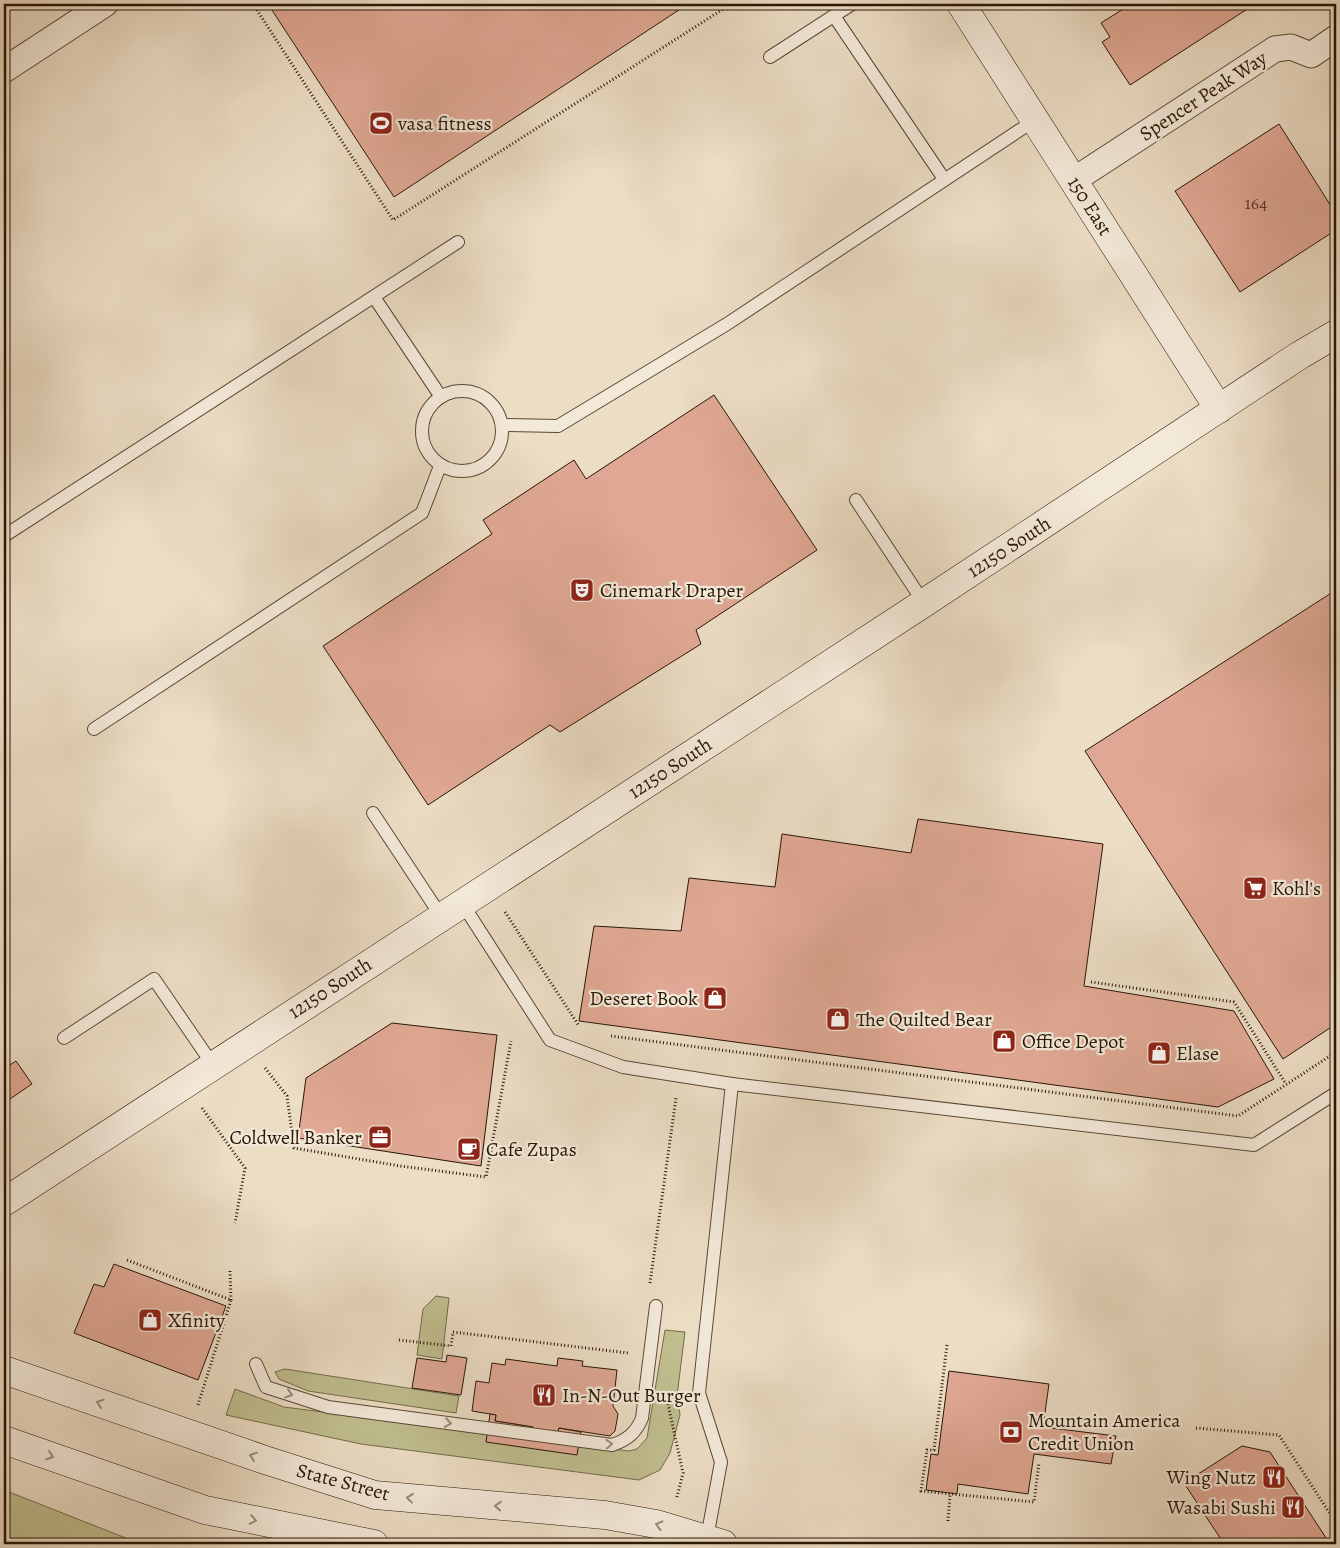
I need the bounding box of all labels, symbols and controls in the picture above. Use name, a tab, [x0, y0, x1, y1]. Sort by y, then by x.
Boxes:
street label: Spencer Peak Way	[1134, 44, 1273, 147]
sports icon: vasa fitness	[368, 110, 394, 136]
place label: vasa fitness	[397, 110, 492, 137]
street label: 150 East	[1061, 171, 1119, 241]
house number: 164	[1245, 191, 1267, 215]
street label: 12150 South	[962, 510, 1056, 584]
theatre icon: Cinemark Draper	[569, 577, 595, 603]
place label: Cinemark Draper	[600, 577, 744, 604]
street label: 12150 South	[623, 731, 717, 805]
supermarket icon: Kohl's	[1242, 875, 1268, 901]
place label: Kohl's	[1272, 875, 1321, 902]
street label: 12150 South	[283, 951, 377, 1025]
place label: Deseret Book	[589, 985, 698, 1012]
shop icon: Deseret Book	[702, 985, 728, 1011]
shop icon: The Quilted Bear	[825, 1006, 851, 1032]
place label: The Quilted Bear	[856, 1006, 992, 1033]
shop icon: Office Depot	[991, 1028, 1017, 1054]
place label: Office Depot	[1022, 1028, 1125, 1055]
shop icon: Elase	[1146, 1040, 1172, 1066]
place label: Elase	[1176, 1040, 1219, 1067]
place label: Coldwell Banker	[229, 1124, 362, 1151]
office icon: Coldwell Banker	[367, 1124, 393, 1150]
cafe icon: Cafe Zupas	[456, 1136, 482, 1162]
place label: Cafe Zupas	[486, 1136, 577, 1163]
shop icon: Xfinity	[137, 1307, 163, 1333]
place label: Xfinity	[168, 1307, 226, 1334]
restaurant icon: In-N-Out Burger	[531, 1382, 557, 1408]
place label: In-N-Out Burger	[562, 1382, 701, 1409]
one-way arrow	[284, 1388, 292, 1398]
one-way arrow	[96, 1399, 105, 1409]
place label: Mountain America Credit Union	[1028, 1407, 1181, 1457]
one-way arrow	[444, 1418, 452, 1428]
bank icon: Mountain America Credit Union	[998, 1419, 1024, 1445]
one-way arrow	[605, 1438, 613, 1449]
one-way arrow	[45, 1450, 53, 1460]
one-way arrow	[250, 1452, 258, 1462]
street label: State Street	[294, 1457, 393, 1507]
place label: Wing Nutz	[1166, 1464, 1256, 1491]
restaurant icon: Wing Nutz	[1261, 1464, 1287, 1490]
one-way arrow	[406, 1493, 414, 1504]
place label: Wasabi Sushi	[1166, 1494, 1276, 1521]
restaurant icon: Wasabi Sushi	[1280, 1494, 1306, 1520]
one-way arrow	[494, 1501, 502, 1512]
one-way arrow	[248, 1514, 257, 1525]
one-way arrow	[655, 1520, 664, 1531]

